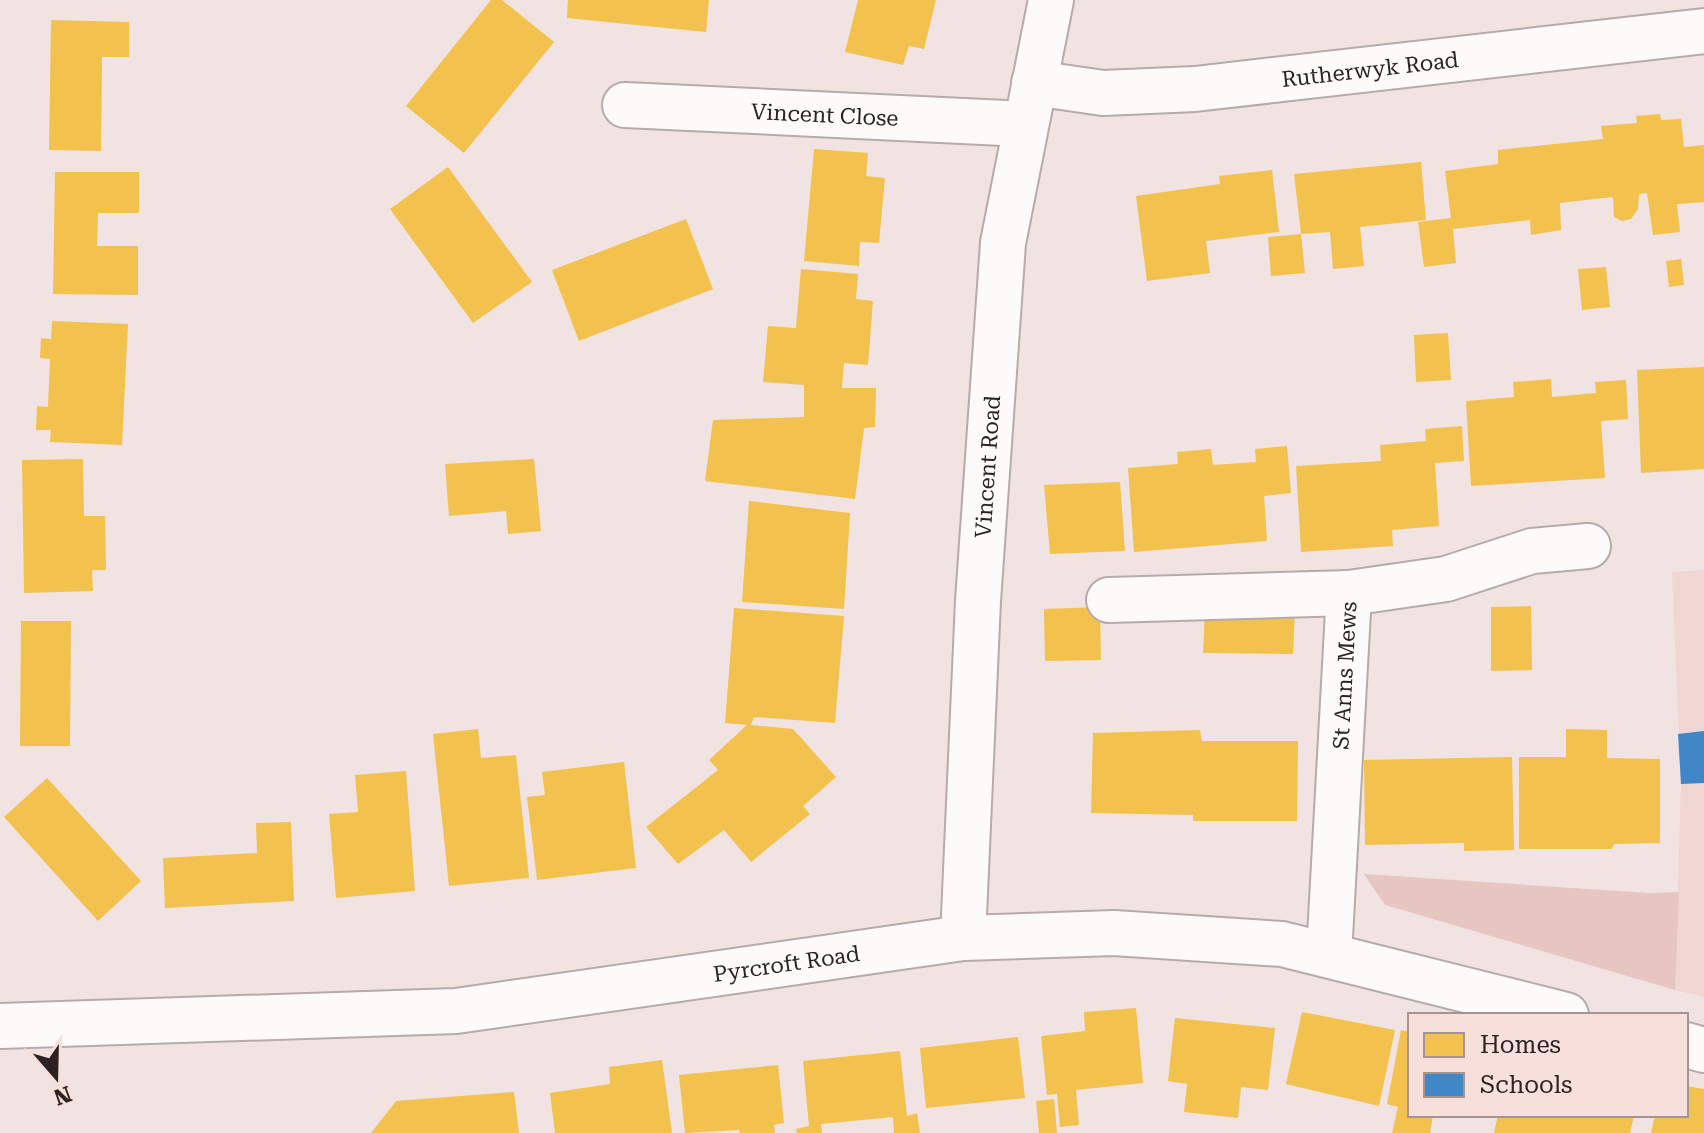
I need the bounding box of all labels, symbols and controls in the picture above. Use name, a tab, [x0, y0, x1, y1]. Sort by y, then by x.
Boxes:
street label: Rutherwyk Road	[1280, 47, 1460, 92]
street label: Vincent Close	[750, 99, 899, 131]
street label: Vincent Road	[970, 394, 1005, 539]
street label: St Anns Mews	[1328, 601, 1362, 750]
street label: Pyrcroft Road	[711, 941, 861, 987]
legend	[1408, 1013, 1688, 1117]
text: Homes	[1480, 1031, 1561, 1059]
north arrow	[16, 1037, 96, 1117]
text: Schools	[1480, 1071, 1573, 1099]
text: N	[50, 1081, 75, 1110]

